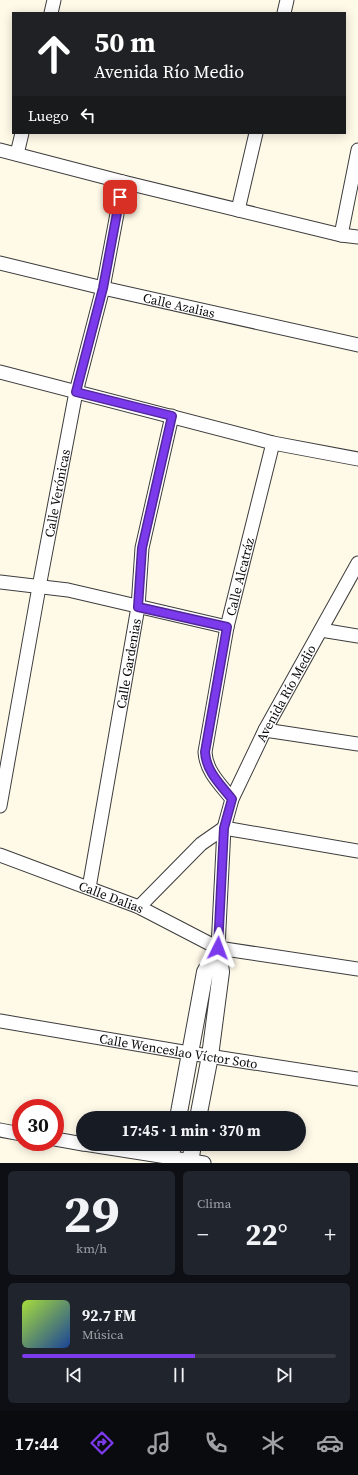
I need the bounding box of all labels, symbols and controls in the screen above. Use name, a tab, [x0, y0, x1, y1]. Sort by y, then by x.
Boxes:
text: 50 m	[94, 23, 156, 61]
icon: ahead	[28, 28, 80, 80]
text: Avenida Río Medio	[94, 59, 244, 84]
icon: left	[77, 104, 99, 126]
text: Luego	[28, 105, 69, 126]
pin	[103, 180, 137, 214]
icon: arrive	[109, 186, 131, 208]
street label: Calle Azalias	[141, 289, 217, 322]
street label: Calle Verónicas	[41, 447, 74, 539]
street label: Calle Alcatráz	[222, 536, 258, 618]
street label: Calle Gardenias	[112, 617, 145, 710]
street label: Avenida Río Medio	[253, 642, 320, 745]
street label: Calle Dalias	[76, 877, 147, 917]
position arrow	[197, 927, 239, 969]
street label: Calle Wenceslao Víctor Soto	[98, 1030, 259, 1072]
speed limit sign: 30	[12, 1099, 64, 1151]
text: 17:45 · 1 min · 370 m	[122, 1120, 261, 1141]
text: 29	[63, 1178, 120, 1249]
text: Clima	[197, 1195, 231, 1212]
text: 22°	[245, 1214, 288, 1255]
text: −	[197, 1219, 209, 1249]
text: +	[324, 1219, 336, 1249]
text: km/h	[76, 1240, 107, 1257]
text: 92.7 FM	[82, 1305, 136, 1326]
text: Música	[82, 1326, 124, 1343]
icon: previous	[63, 1364, 85, 1386]
icon: pause	[168, 1364, 190, 1386]
icon: next	[273, 1364, 295, 1386]
icon: directions	[88, 1429, 116, 1457]
icon: music	[145, 1429, 173, 1457]
icon: phone	[202, 1429, 230, 1457]
icon: climate	[259, 1429, 287, 1457]
icon: car	[316, 1429, 344, 1457]
text: 17:44	[14, 1431, 59, 1456]

